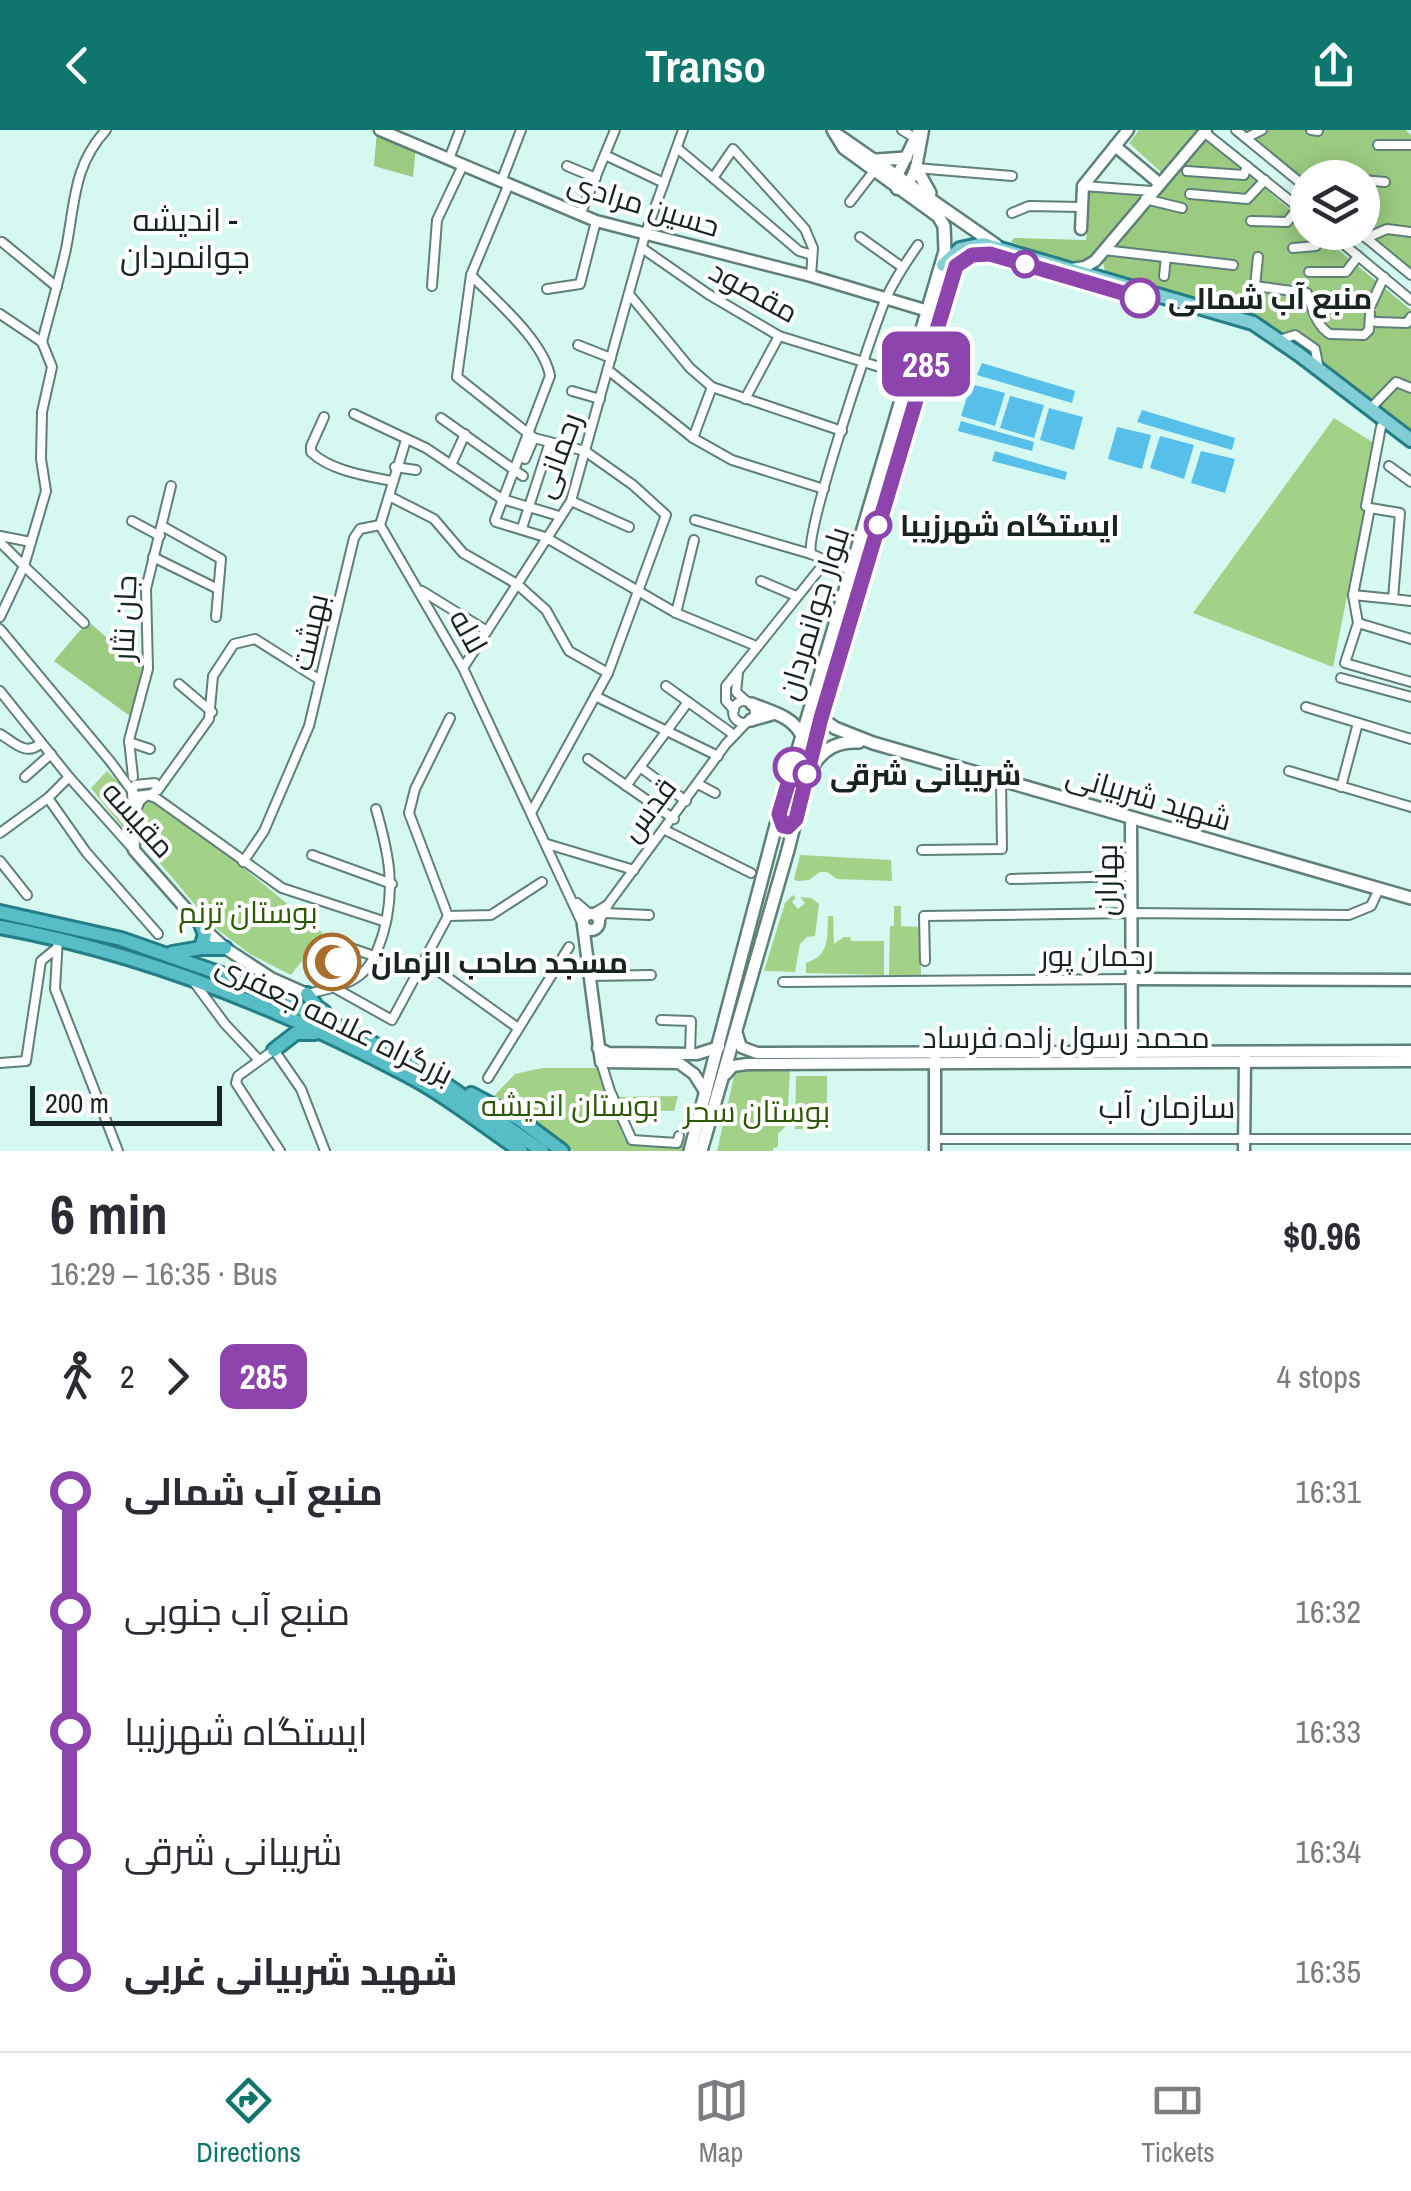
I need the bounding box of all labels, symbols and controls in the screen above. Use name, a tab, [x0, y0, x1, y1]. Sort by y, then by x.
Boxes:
text: Transo	[645, 35, 766, 96]
icon: back	[50, 38, 105, 93]
icon: share	[1306, 38, 1361, 93]
map controls	[1290, 160, 1380, 250]
button: layers	[1290, 160, 1380, 250]
street label: حسین مرادی	[563, 162, 725, 246]
district label: اندیشه - جوانمردان	[120, 198, 250, 278]
street label: مقصود	[702, 250, 806, 332]
unlabelled marker	[1012, 251, 1038, 277]
place label: منبع آب شمالی	[1168, 278, 1372, 319]
marker: منبع آب شمالی	[1121, 279, 1159, 317]
line badge: 285	[868, 332, 984, 396]
text: 285	[902, 341, 950, 388]
street label: رحمانی	[523, 407, 591, 503]
place label: ایستگاه شهرزیبا	[900, 505, 1120, 545]
marker: ایستگاه شهرزیبا	[865, 512, 891, 538]
street label: بلوار جوانمردان	[768, 521, 858, 705]
street label: جان نثار	[102, 574, 145, 664]
street label: بهشت	[281, 589, 337, 675]
street label: لاله	[441, 602, 497, 660]
unlabelled marker	[774, 748, 812, 786]
place label: شریبانی شرقی	[830, 754, 1021, 794]
street label: شهید شربیانی	[1062, 754, 1236, 840]
marker: شریبانی شرقی	[794, 761, 820, 787]
street label: قدس	[611, 769, 685, 849]
street label: مقیسه	[94, 772, 184, 866]
street label: بهاران	[1086, 844, 1126, 916]
park label: بوستان ترنم	[178, 892, 318, 933]
mosque icon: مسجد صاحب الزمان	[302, 932, 362, 992]
street label: رحمان پور	[1038, 935, 1154, 975]
place label: مسجد صاحب الزمان	[371, 942, 628, 982]
street label: بزرگراه علامه جعفری	[210, 944, 460, 1094]
street label: محمد رسول زاده فرساد	[922, 1017, 1210, 1057]
scale bar	[30, 1081, 222, 1126]
text: 200 m	[45, 1084, 109, 1122]
park label: بوستان اندیشه	[481, 1085, 659, 1125]
district label: سازمان آب	[1099, 1085, 1235, 1128]
park label: بوستان سحر	[682, 1091, 830, 1131]
text: 6 min	[50, 1177, 168, 1251]
text: $0.96	[1283, 1211, 1361, 1262]
text: 16:29 – 16:35 · Bus	[50, 1252, 278, 1295]
icon: walk	[50, 1349, 105, 1404]
icon: forward	[150, 1349, 205, 1404]
text: 285	[240, 1353, 287, 1400]
text: 2	[120, 1355, 135, 1398]
text: 4 stops	[1276, 1355, 1361, 1398]
text: منبع آب شمالی	[124, 1466, 383, 1517]
text: 16:31	[1295, 1470, 1361, 1513]
text: منبع آب جنوبی	[124, 1586, 350, 1637]
text: 16:32	[1295, 1590, 1361, 1633]
text: ایستگاه شهرزیبا	[124, 1706, 368, 1757]
text: 16:33	[1295, 1710, 1361, 1753]
text: شریبانی شرقی	[124, 1826, 342, 1877]
text: 16:34	[1295, 1830, 1361, 1873]
text: شهید شربیانی غربی	[124, 1946, 457, 1997]
text: 16:35	[1295, 1950, 1361, 1993]
tab: Directions	[196, 2073, 301, 2171]
tab: Map	[694, 2073, 749, 2171]
tab: Tickets	[1141, 2073, 1215, 2171]

